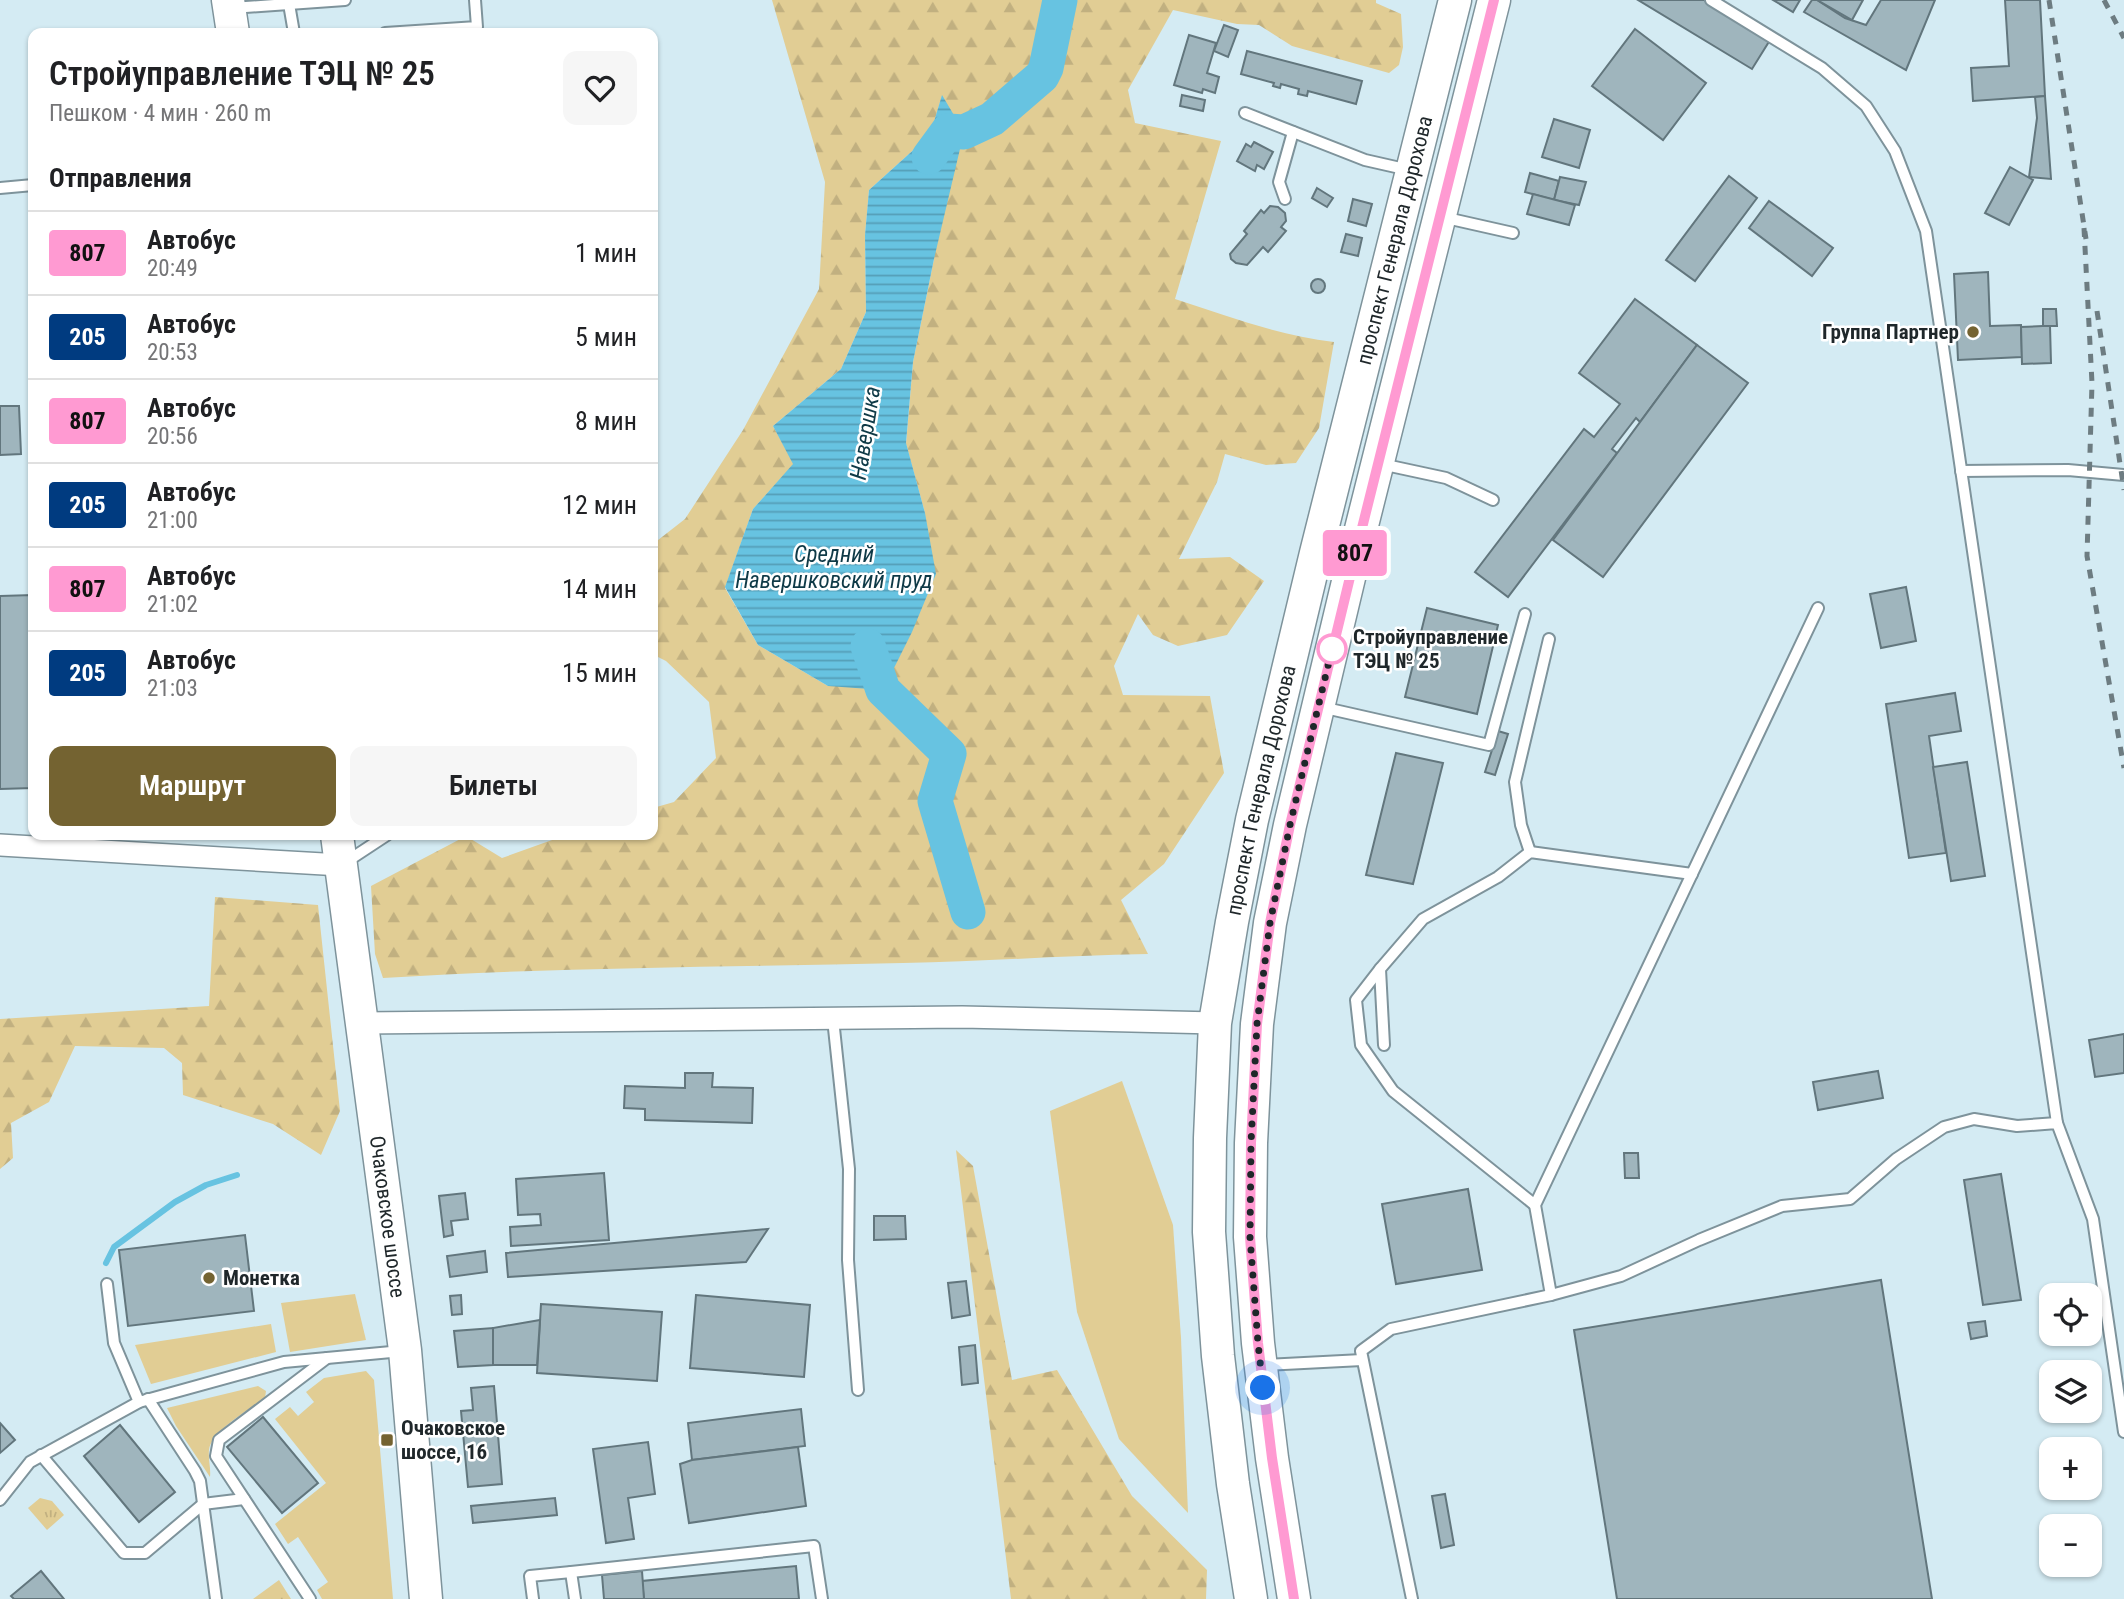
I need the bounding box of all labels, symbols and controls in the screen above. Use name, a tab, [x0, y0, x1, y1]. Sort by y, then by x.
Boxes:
button: heart	[563, 51, 637, 125]
text: Стройуправление ТЭЦ № 25	[49, 54, 435, 93]
text: Пешком · 4 мин · 260 m	[49, 100, 271, 127]
street label: проспект Генерала Дорохова	[1352, 113, 1437, 367]
text: Отправления	[49, 163, 192, 193]
text: Автобус	[147, 225, 236, 255]
text: 1 мин	[575, 238, 637, 268]
text: 807	[69, 239, 106, 267]
text: 20:49	[147, 255, 198, 282]
text: Автобус	[147, 309, 236, 339]
place label: Группа Партнер	[1822, 320, 1959, 344]
text: 5 мин	[575, 322, 637, 352]
text: 205	[69, 323, 106, 351]
marker: Группа Партнер	[1965, 324, 1981, 340]
text: 20:53	[147, 339, 198, 366]
water label: Навершка	[845, 384, 886, 482]
text: Автобус	[147, 393, 236, 423]
text: 8 мин	[575, 406, 637, 436]
text: 807	[69, 407, 106, 435]
text: 20:56	[147, 423, 198, 450]
text: Автобус	[147, 477, 236, 507]
text: 12 мин	[562, 490, 637, 520]
text: 205	[69, 491, 106, 519]
text: 21:00	[147, 507, 198, 534]
line badge: 807	[1315, 530, 1395, 576]
text: 807	[1337, 539, 1373, 567]
water label: Средний Навершковский пруд	[735, 541, 933, 594]
text: Автобус	[147, 561, 236, 591]
text: 14 мин	[562, 574, 637, 604]
text: 807	[69, 575, 106, 603]
text: 21:02	[147, 591, 198, 618]
place label: Стройуправление ТЭЦ № 25	[1353, 625, 1508, 673]
marker: Стройуправление ТЭЦ № 25	[1317, 634, 1347, 664]
text: Автобус	[147, 645, 236, 675]
text: 15 мин	[562, 658, 637, 688]
text: 205	[69, 659, 106, 687]
street label: проспект Генерала Дорохова	[1222, 663, 1301, 917]
text: 21:03	[147, 675, 198, 702]
button: Маршрут	[49, 746, 336, 826]
button: Билеты	[350, 746, 637, 826]
street label: Очаковское шоссе	[365, 1134, 410, 1299]
place label: Монетка	[223, 1266, 300, 1290]
marker: Монетка	[201, 1270, 217, 1286]
map controls	[2039, 1283, 2102, 1577]
button: locate	[2039, 1283, 2102, 1346]
button: layers	[2039, 1360, 2102, 1423]
your location	[1245, 1370, 1280, 1405]
place label: Очаковское шоссе, 16	[401, 1416, 505, 1464]
marker: Очаковское шоссе, 16	[379, 1432, 395, 1448]
button: +	[2039, 1437, 2102, 1500]
button: −	[2039, 1514, 2102, 1577]

